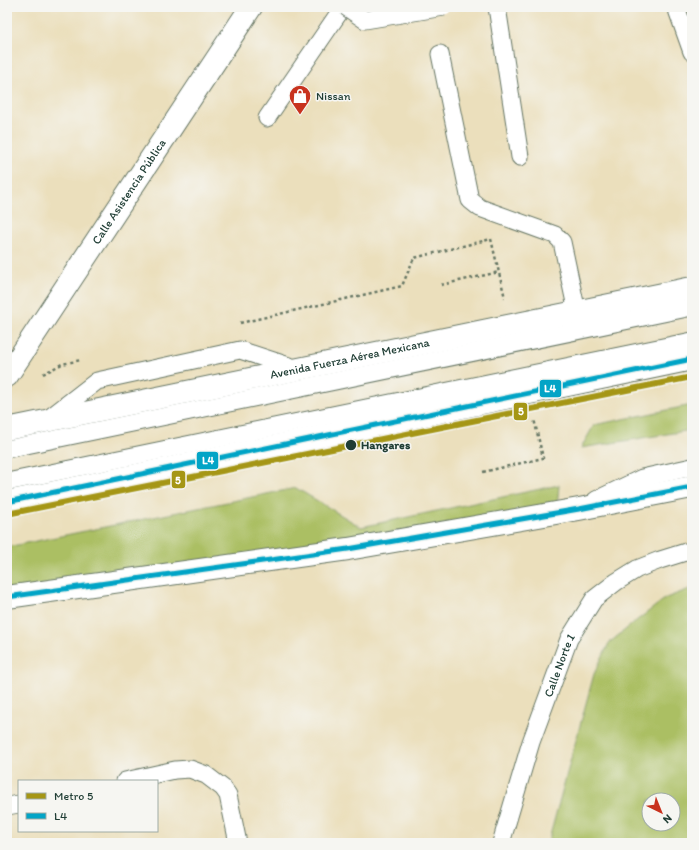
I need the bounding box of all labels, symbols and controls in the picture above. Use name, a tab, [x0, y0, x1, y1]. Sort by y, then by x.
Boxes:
shop icon: Nissan	[287, 83, 313, 116]
place label: Nissan	[316, 89, 351, 103]
street label: Calle Asistencia Pública	[89, 136, 169, 247]
street label: Avenida Fuerza Aérea Mexicana	[269, 335, 432, 382]
line badge: L4	[539, 379, 562, 398]
text: L4	[544, 382, 556, 395]
line badge: 5	[513, 402, 528, 421]
text: 5	[518, 405, 524, 418]
marker: Hangares	[344, 438, 358, 452]
place label: Hangares	[361, 438, 411, 453]
line badge: L4	[196, 451, 219, 470]
text: L4	[202, 454, 214, 467]
line badge: 5	[171, 470, 186, 489]
text: 5	[175, 474, 181, 487]
street label: Calle Norte 1	[541, 631, 578, 699]
legend	[18, 780, 158, 832]
text: Metro 5	[54, 789, 93, 803]
north arrow	[641, 792, 681, 832]
text: L4	[54, 809, 67, 823]
text: N	[660, 812, 675, 826]

